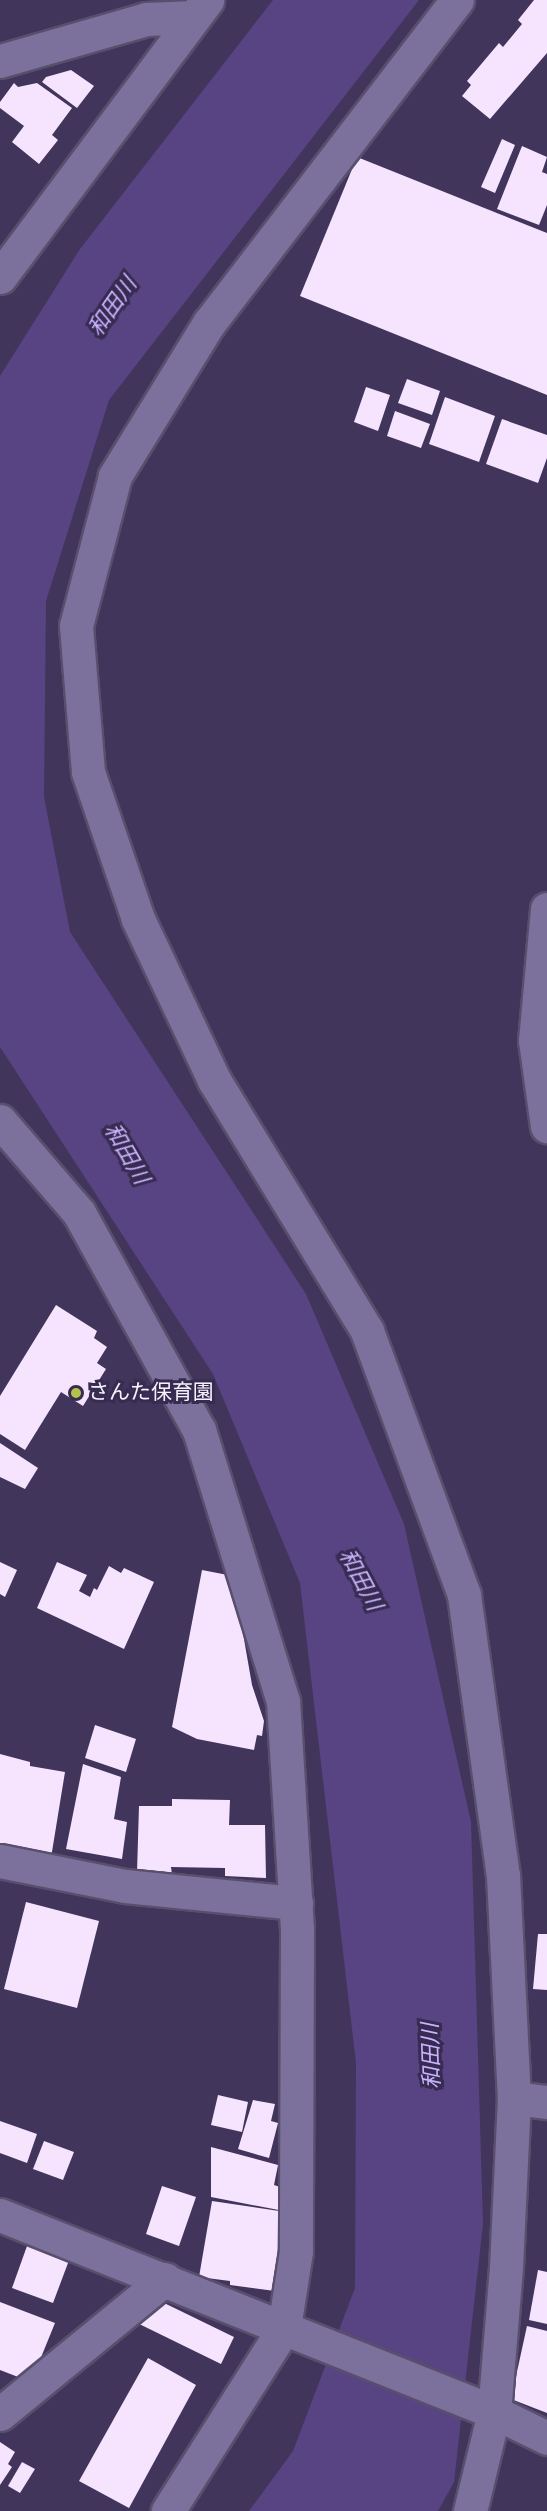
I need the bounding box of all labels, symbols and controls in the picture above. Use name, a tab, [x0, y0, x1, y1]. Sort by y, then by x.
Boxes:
water label: 和田川	[83, 272, 143, 342]
water label: 和田川	[98, 1119, 154, 1189]
place label: さんた保育園	[88, 1380, 214, 1406]
marker: さんた保育園	[69, 1386, 83, 1400]
water label: 和田川	[333, 1545, 387, 1615]
water label: 和田川	[418, 2023, 446, 2089]

